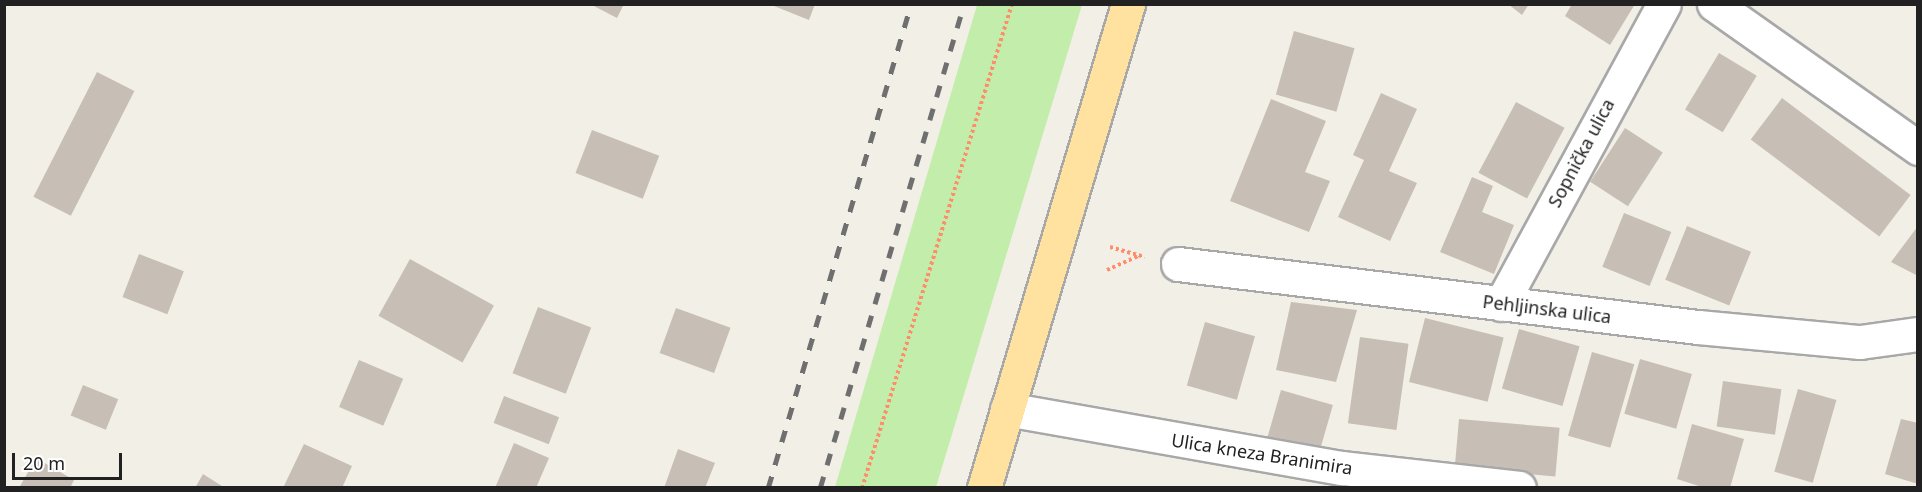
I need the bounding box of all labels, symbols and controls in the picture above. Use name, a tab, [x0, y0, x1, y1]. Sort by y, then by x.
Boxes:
street label: Sopnička ulica	[1543, 95, 1619, 211]
street label: Pehljinska ulica	[1481, 290, 1613, 328]
street label: Ulica kneza Branimira	[1170, 429, 1354, 479]
scale bar	[15, 441, 124, 479]
text: 20 m	[23, 451, 65, 475]

